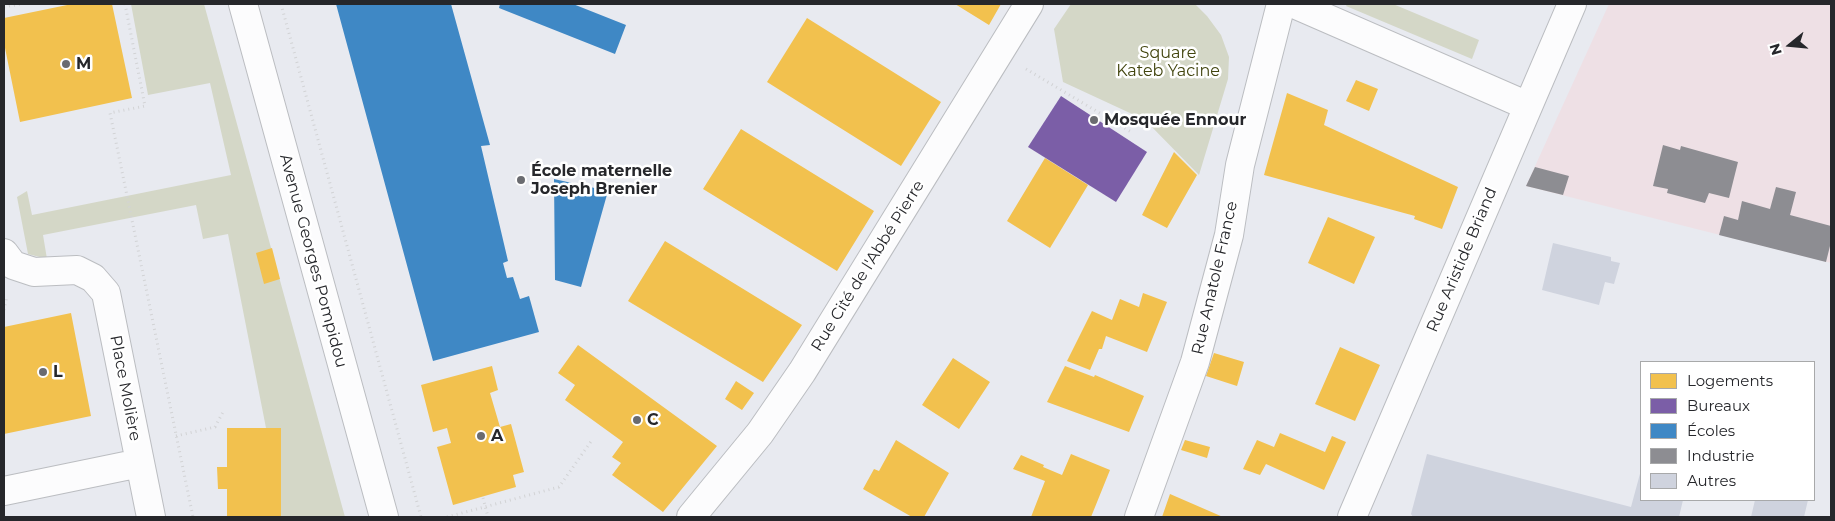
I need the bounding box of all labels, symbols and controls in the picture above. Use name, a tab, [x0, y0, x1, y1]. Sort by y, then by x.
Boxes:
north arrow	[1765, 20, 1815, 70]
text: N	[1765, 41, 1786, 57]
park label: Square Kateb Yacine	[1116, 43, 1220, 81]
place label: M	[76, 54, 91, 74]
marker: M	[60, 58, 72, 70]
place label: Mosquée Ennour	[1104, 110, 1246, 130]
marker: Mosquée Ennour	[1088, 114, 1100, 126]
street label: Avenue Georges Pompidou	[275, 152, 351, 370]
place label: École maternelle Joseph Brenier	[531, 161, 672, 199]
marker: École maternelle Joseph Brenier	[515, 174, 527, 186]
street label: Rue Cité de l'Abbé Pierre	[807, 177, 929, 355]
street label: Rue Aristide Briand	[1423, 185, 1501, 335]
street label: Rue Anatole France	[1188, 199, 1242, 357]
street label: Place Molière	[105, 333, 145, 443]
legend	[1640, 361, 1815, 501]
place label: L	[53, 362, 63, 382]
marker: L	[37, 366, 49, 378]
text: Logements	[1687, 371, 1773, 390]
text: Bureaux	[1687, 396, 1750, 415]
place label: C	[647, 410, 659, 430]
marker: C	[631, 414, 643, 426]
text: Écoles	[1687, 421, 1735, 440]
place label: A	[491, 426, 503, 446]
marker: A	[475, 430, 487, 442]
text: Industrie	[1687, 446, 1754, 465]
text: Autres	[1687, 471, 1736, 490]

